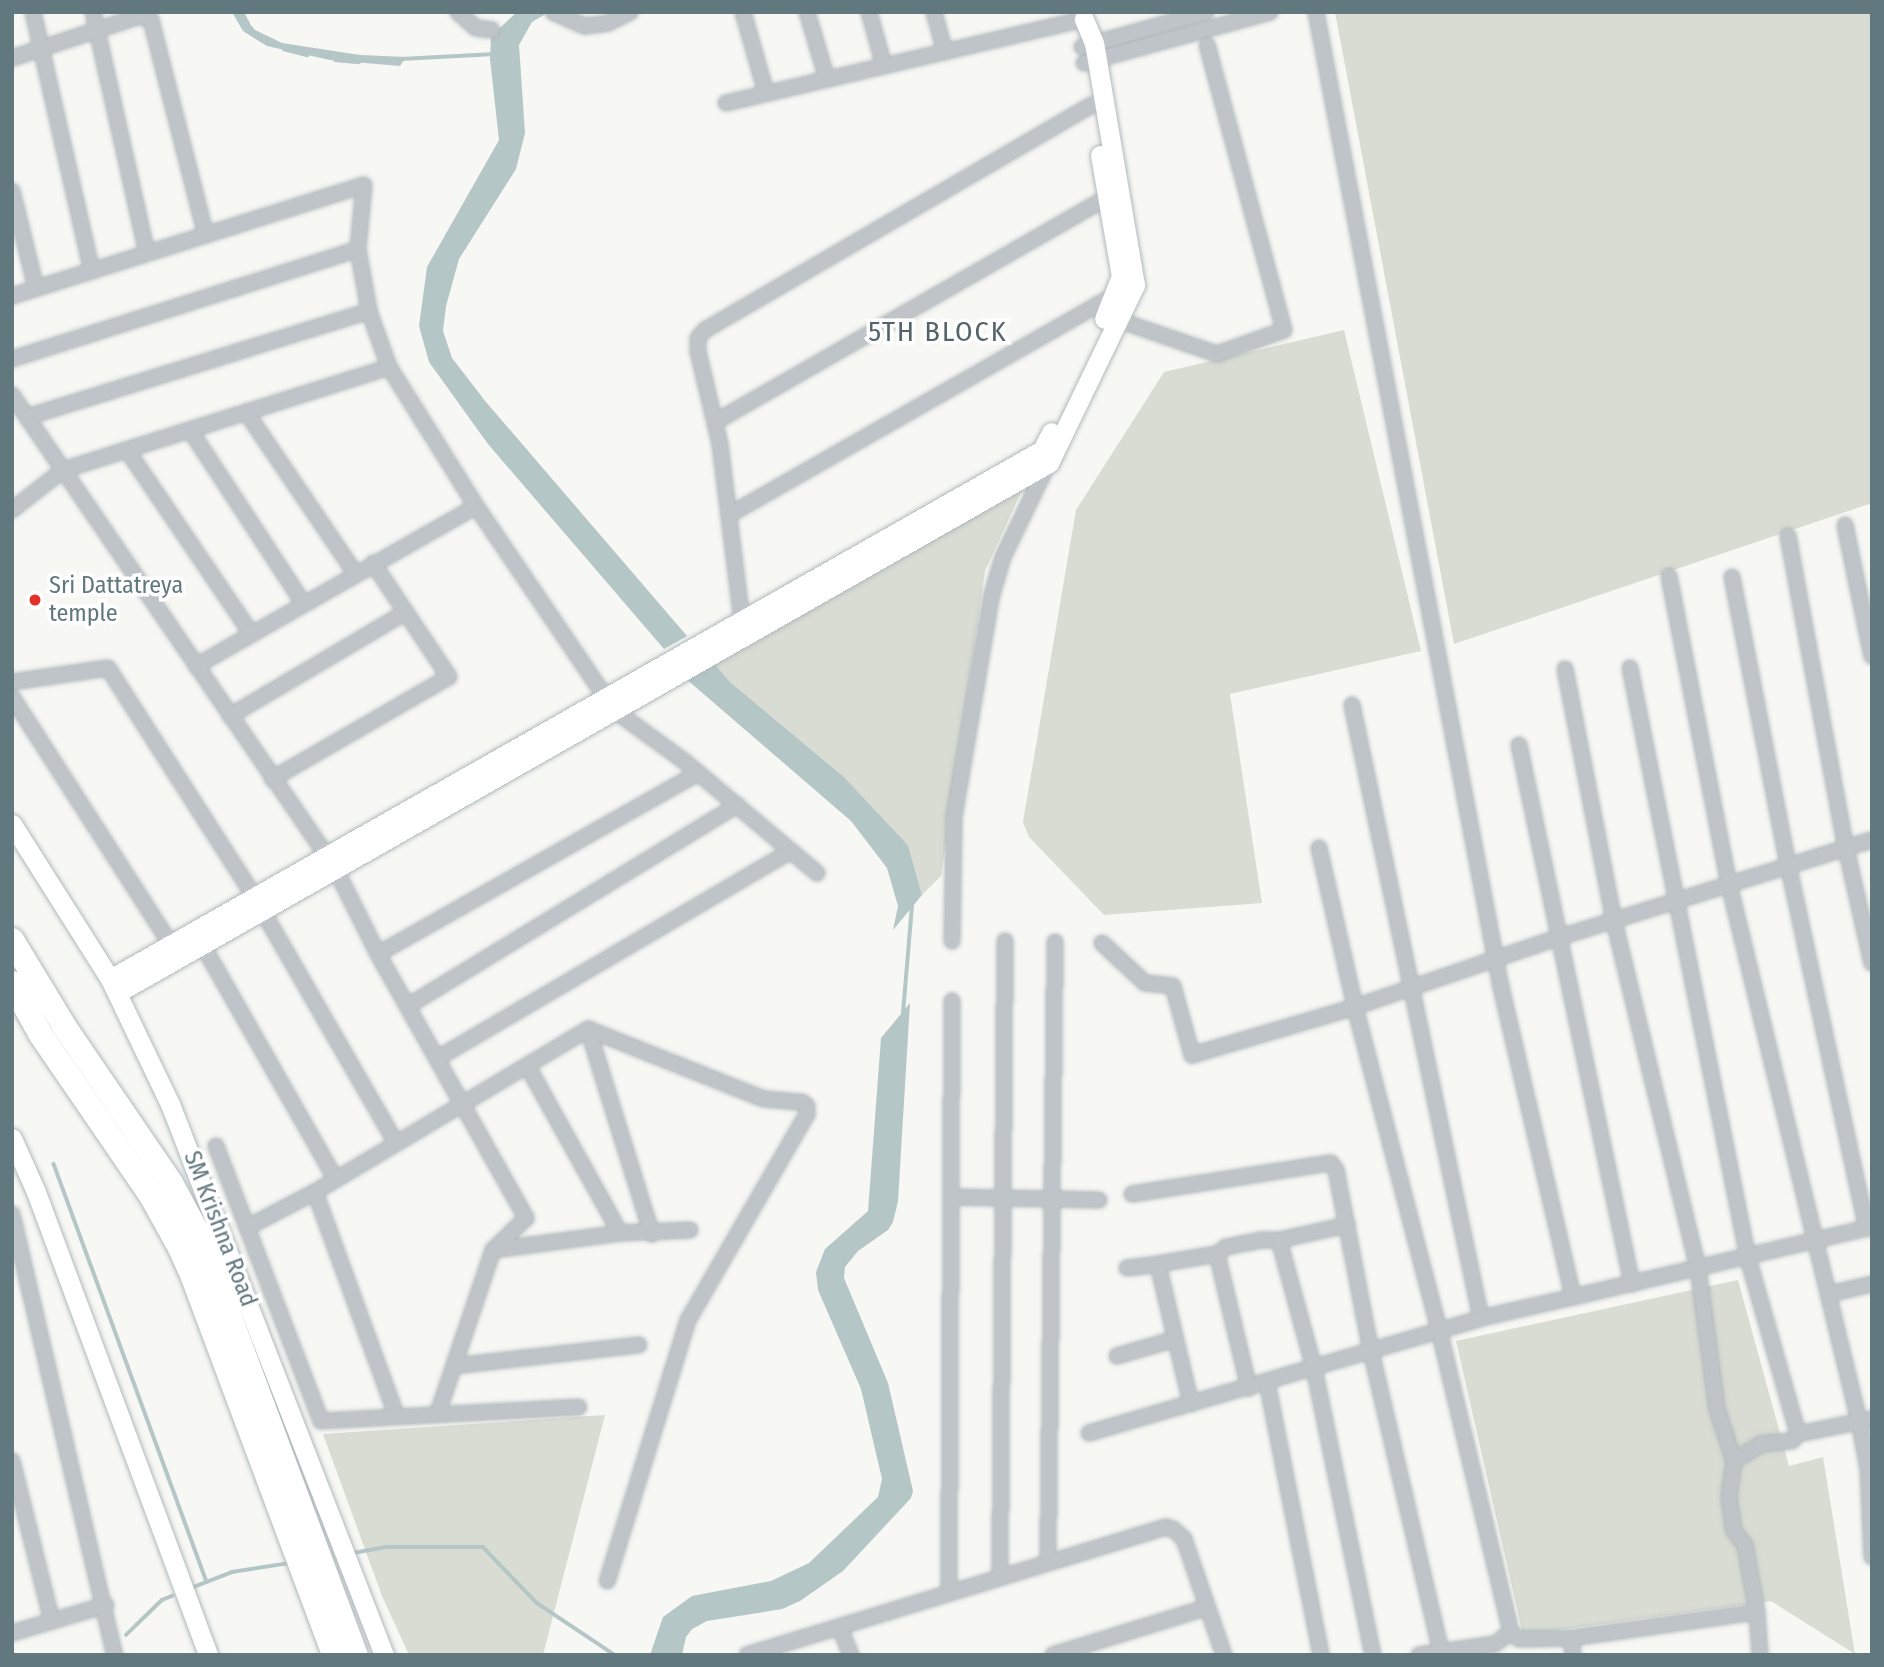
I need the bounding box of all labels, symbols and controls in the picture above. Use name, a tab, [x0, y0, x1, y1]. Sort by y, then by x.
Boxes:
district label: 5TH BLOCK	[869, 315, 1007, 349]
place label: Sri Dattatreya temple	[49, 572, 183, 628]
marker: Sri Dattatreya temple	[27, 592, 43, 608]
street label: SM Krishna Road	[177, 1147, 263, 1311]

